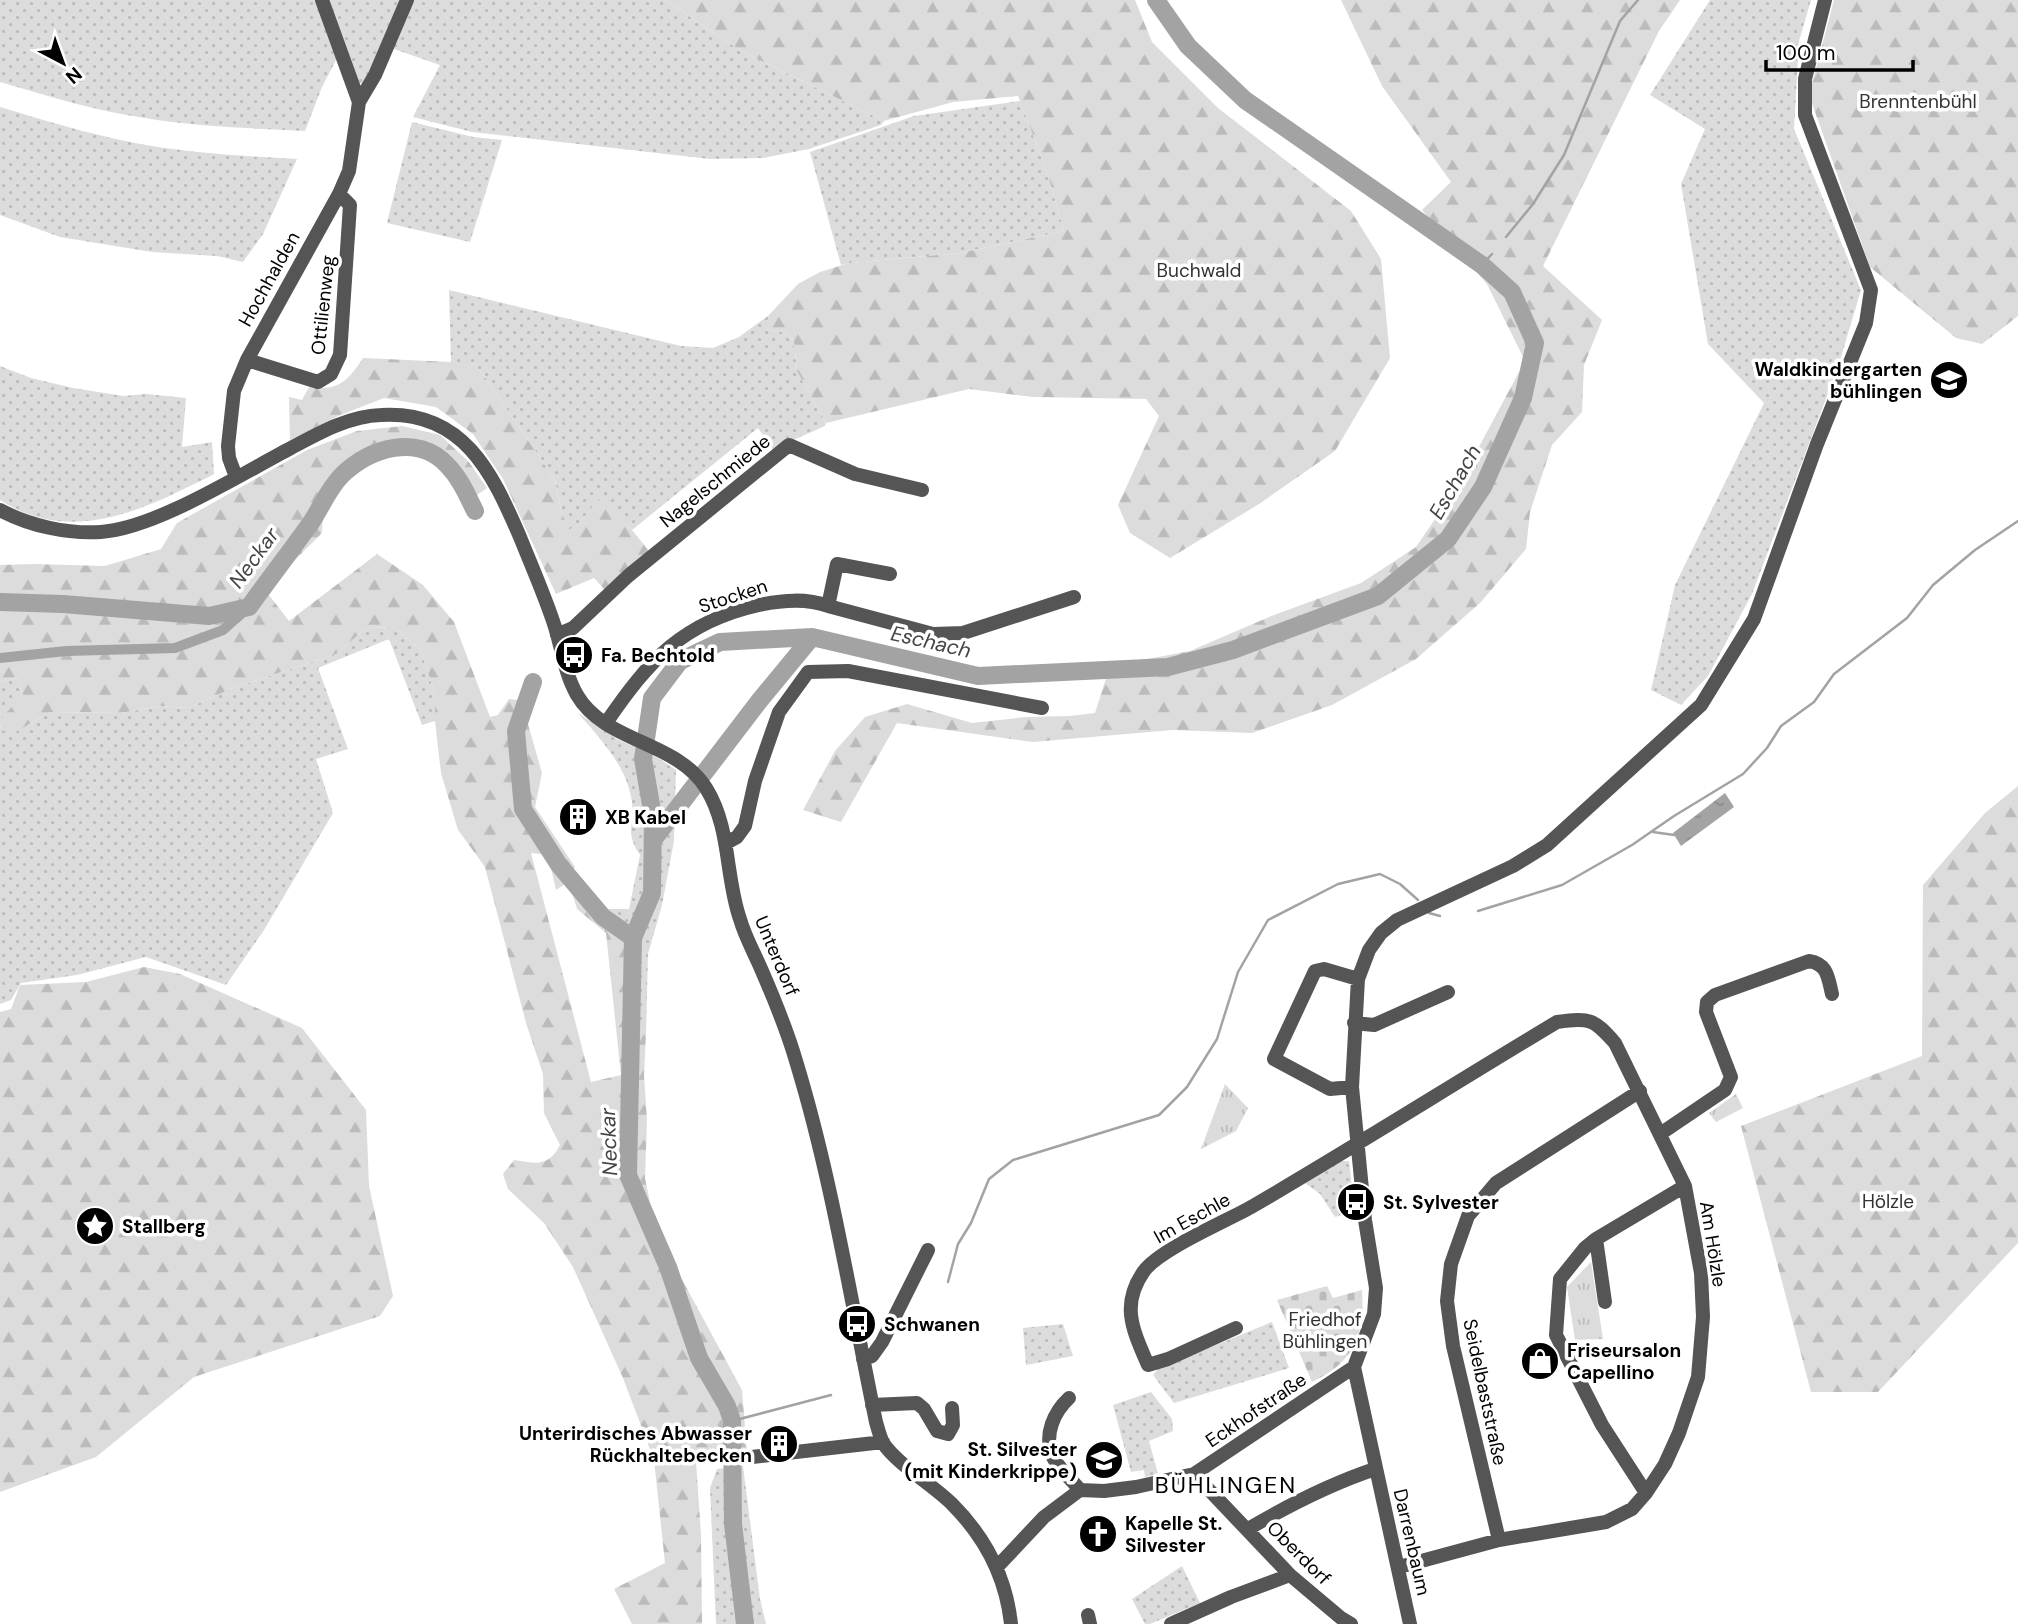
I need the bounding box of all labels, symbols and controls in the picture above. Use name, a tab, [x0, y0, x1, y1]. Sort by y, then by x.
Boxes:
north arrow	[28, 28, 98, 98]
scale bar	[1766, 28, 1913, 72]
text: 100 m	[1776, 39, 1836, 67]
text: N	[60, 61, 87, 89]
park label: Brenntenbühl	[1859, 89, 1977, 114]
street label: Hochhalden	[233, 227, 305, 331]
street label: Ottilienweg	[305, 254, 341, 356]
park label: Buchwald	[1157, 258, 1241, 283]
place label: Waldkindergarten bühlingen	[1754, 357, 1922, 404]
school or university icon: Waldkindergarten bühlingen	[1928, 359, 1970, 401]
street label: Nagelschmiede	[655, 429, 775, 533]
water label: Eschach	[1422, 440, 1488, 524]
water label: Neckar	[223, 521, 286, 594]
street label: Stocken	[695, 573, 771, 619]
water label: Eschach	[888, 619, 974, 665]
bus stop icon: Fa. Bechtold	[553, 634, 595, 676]
place label: Fa. Bechtold	[601, 643, 715, 668]
building icon: XB Kabel	[557, 796, 599, 838]
place label: XB Kabel	[605, 805, 686, 830]
street label: Unterdorf	[749, 912, 805, 1000]
water label: Neckar	[594, 1106, 624, 1177]
bus stop icon: St. Sylvester	[1335, 1181, 1377, 1223]
street label: Im Eschle	[1149, 1187, 1235, 1249]
park label: Hölzle	[1862, 1189, 1914, 1214]
place label: St. Sylvester	[1383, 1190, 1499, 1215]
street label: Am Hölzle	[1694, 1199, 1732, 1289]
place icon: Stallberg	[74, 1205, 116, 1247]
place label: Stallberg	[122, 1214, 206, 1239]
bus stop icon: Schwanen	[836, 1303, 878, 1345]
park label: Friedhof Bühlingen	[1283, 1307, 1367, 1354]
place label: Schwanen	[884, 1312, 980, 1337]
street label: Seidelbaststraße	[1457, 1316, 1513, 1468]
place label: Friseursalon Capellino	[1567, 1338, 1681, 1385]
shop icon: Friseursalon Capellino	[1519, 1340, 1561, 1382]
street label: Eckhofstraße	[1201, 1367, 1311, 1453]
place label: Unterirdisches Abwasser Rückhaltebecken	[519, 1421, 752, 1468]
building icon: Unterirdisches Abwasser Rückhaltebecken	[758, 1423, 800, 1465]
place label: St. Silvester (mit Kinderkrippe)	[905, 1437, 1077, 1484]
school or university icon: St. Silvester (mit Kinderkrippe)	[1083, 1439, 1125, 1481]
district label: BÜHLINGEN	[1155, 1470, 1297, 1500]
street label: Darrenbaum	[1388, 1486, 1436, 1598]
place label: Kapelle St. Silvester	[1125, 1511, 1222, 1558]
church icon: Kapelle St. Silvester	[1077, 1513, 1119, 1555]
street label: Oberdorf	[1262, 1516, 1336, 1590]

